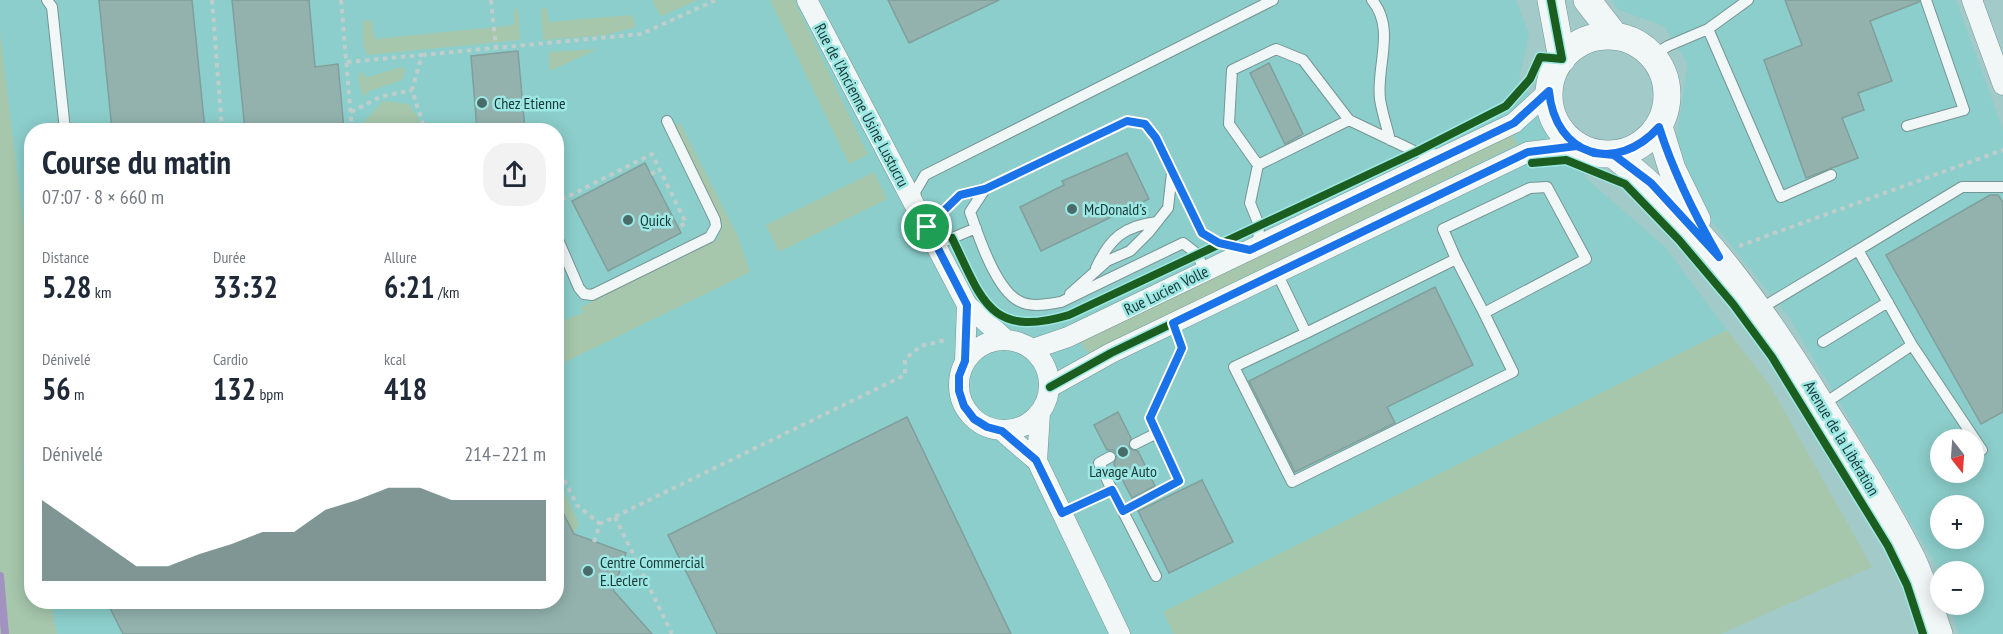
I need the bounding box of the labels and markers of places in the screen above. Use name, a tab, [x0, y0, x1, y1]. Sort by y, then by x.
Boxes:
place label: Chez Etienne	[494, 93, 566, 113]
marker: Chez Etienne	[475, 96, 489, 110]
place label: McDonald's	[1084, 199, 1147, 219]
pin	[901, 201, 952, 252]
marker: McDonald's	[1065, 202, 1079, 216]
place label: Quick	[640, 210, 672, 230]
marker: Quick	[621, 213, 635, 227]
marker: Lavage Auto	[1116, 445, 1130, 459]
place label: Lavage Auto	[1089, 461, 1157, 481]
place label: Centre Commercial E.Leclerc	[600, 552, 704, 590]
marker: Centre Commercial E.Leclerc	[581, 564, 595, 578]

